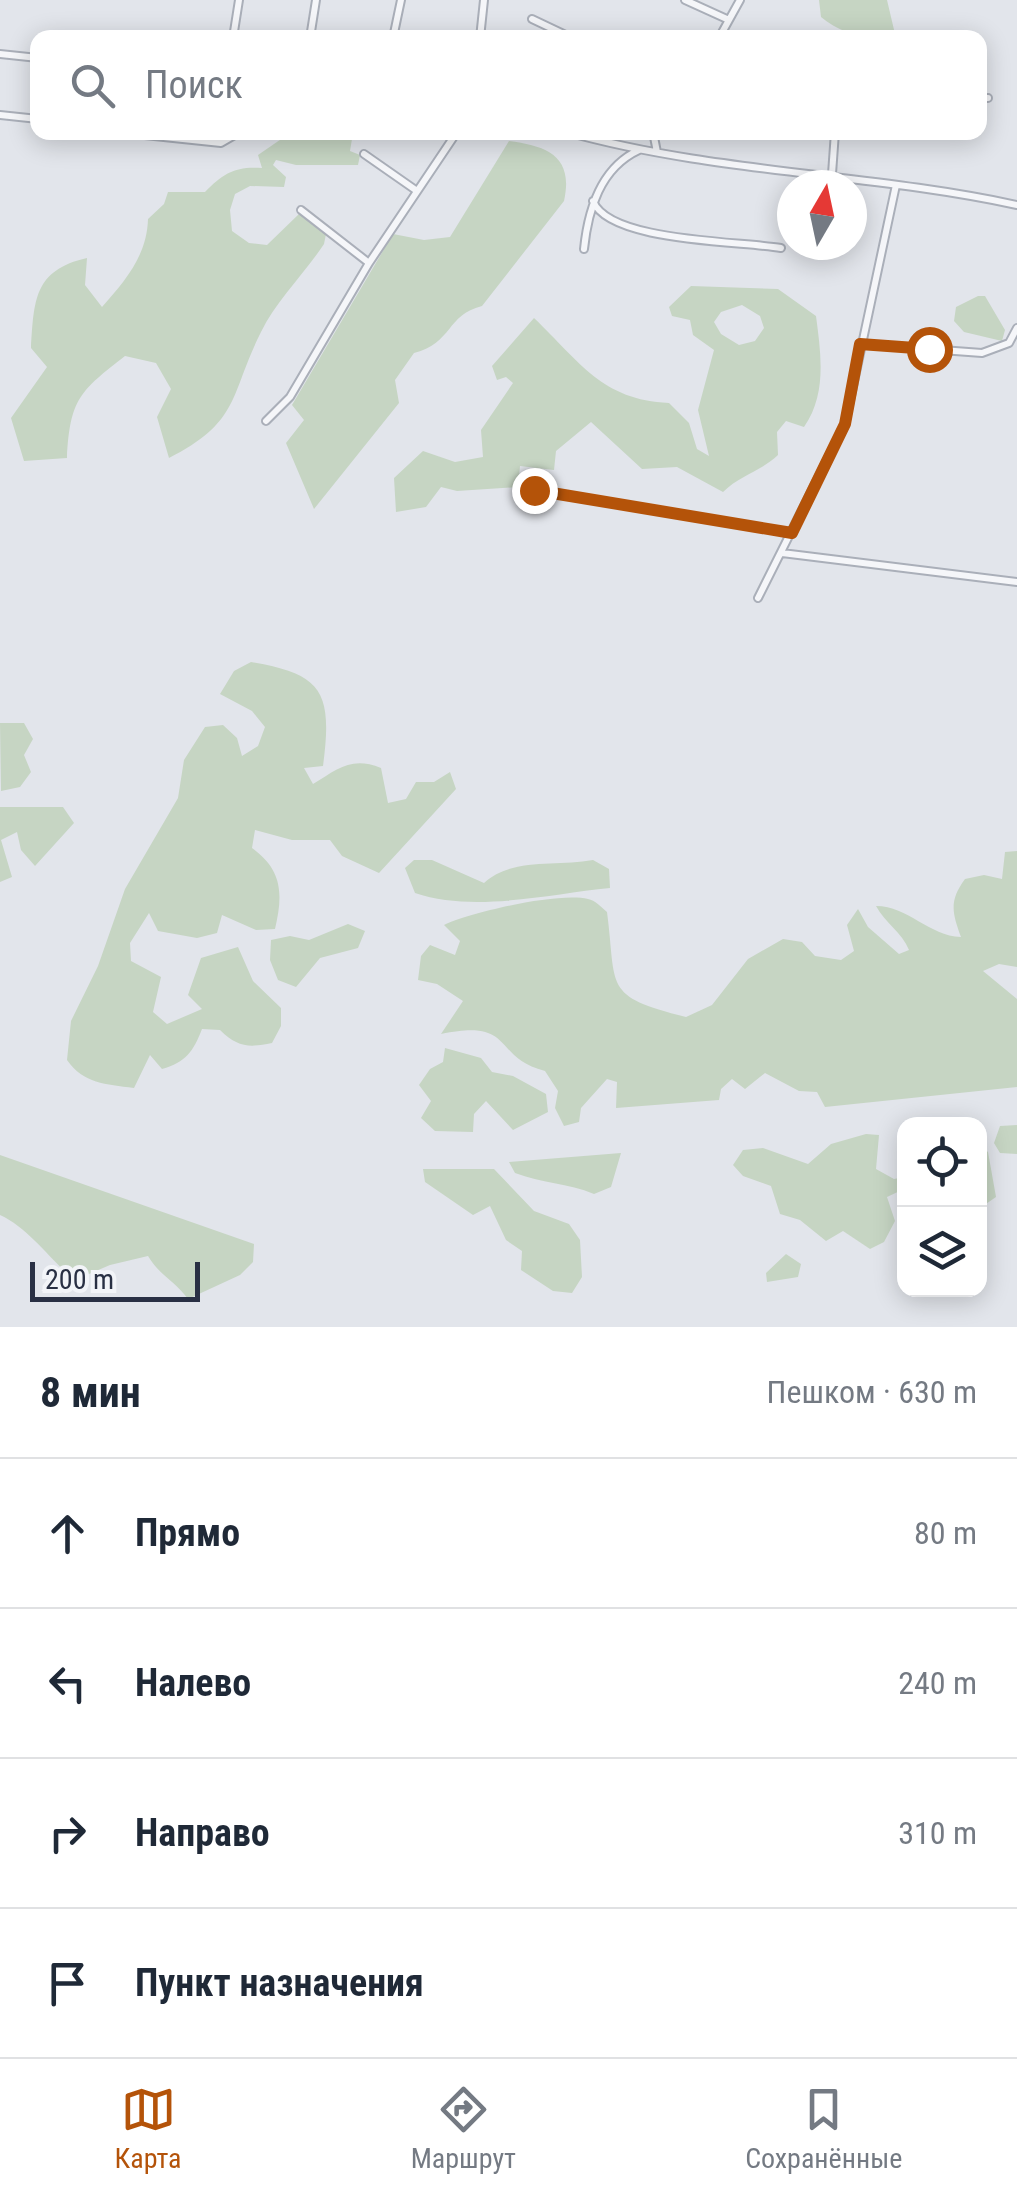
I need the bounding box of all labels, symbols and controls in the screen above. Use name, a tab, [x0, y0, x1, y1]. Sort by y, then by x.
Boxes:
search box	[30, 30, 987, 140]
icon: search	[65, 58, 120, 113]
text: Поиск	[145, 63, 243, 107]
north arrow	[777, 170, 867, 260]
route start	[907, 327, 953, 373]
route end	[512, 468, 558, 514]
map controls	[897, 1117, 987, 1297]
button: locate	[897, 1117, 987, 1207]
button: layers	[897, 1207, 987, 1297]
scale bar	[30, 1257, 200, 1302]
text: 200 m	[45, 1263, 114, 1296]
text: 8 мин	[40, 1368, 141, 1417]
text: Пешком · 630 m	[767, 1373, 977, 1411]
icon: ahead	[40, 1506, 95, 1561]
text: Прямо	[135, 1511, 240, 1555]
text: 80 m	[914, 1514, 977, 1552]
icon: left	[40, 1656, 95, 1711]
text: Налево	[135, 1661, 251, 1705]
text: 240 m	[898, 1664, 977, 1702]
icon: right	[40, 1806, 95, 1861]
text: Направо	[135, 1811, 270, 1855]
text: 310 m	[898, 1814, 977, 1852]
icon: arrive	[40, 1956, 95, 2011]
text: Пункт назначения	[135, 1961, 424, 2005]
tab: Карта	[115, 2082, 182, 2175]
tab: Маршрут	[411, 2082, 516, 2175]
tab: Сохранённые	[745, 2082, 902, 2175]

